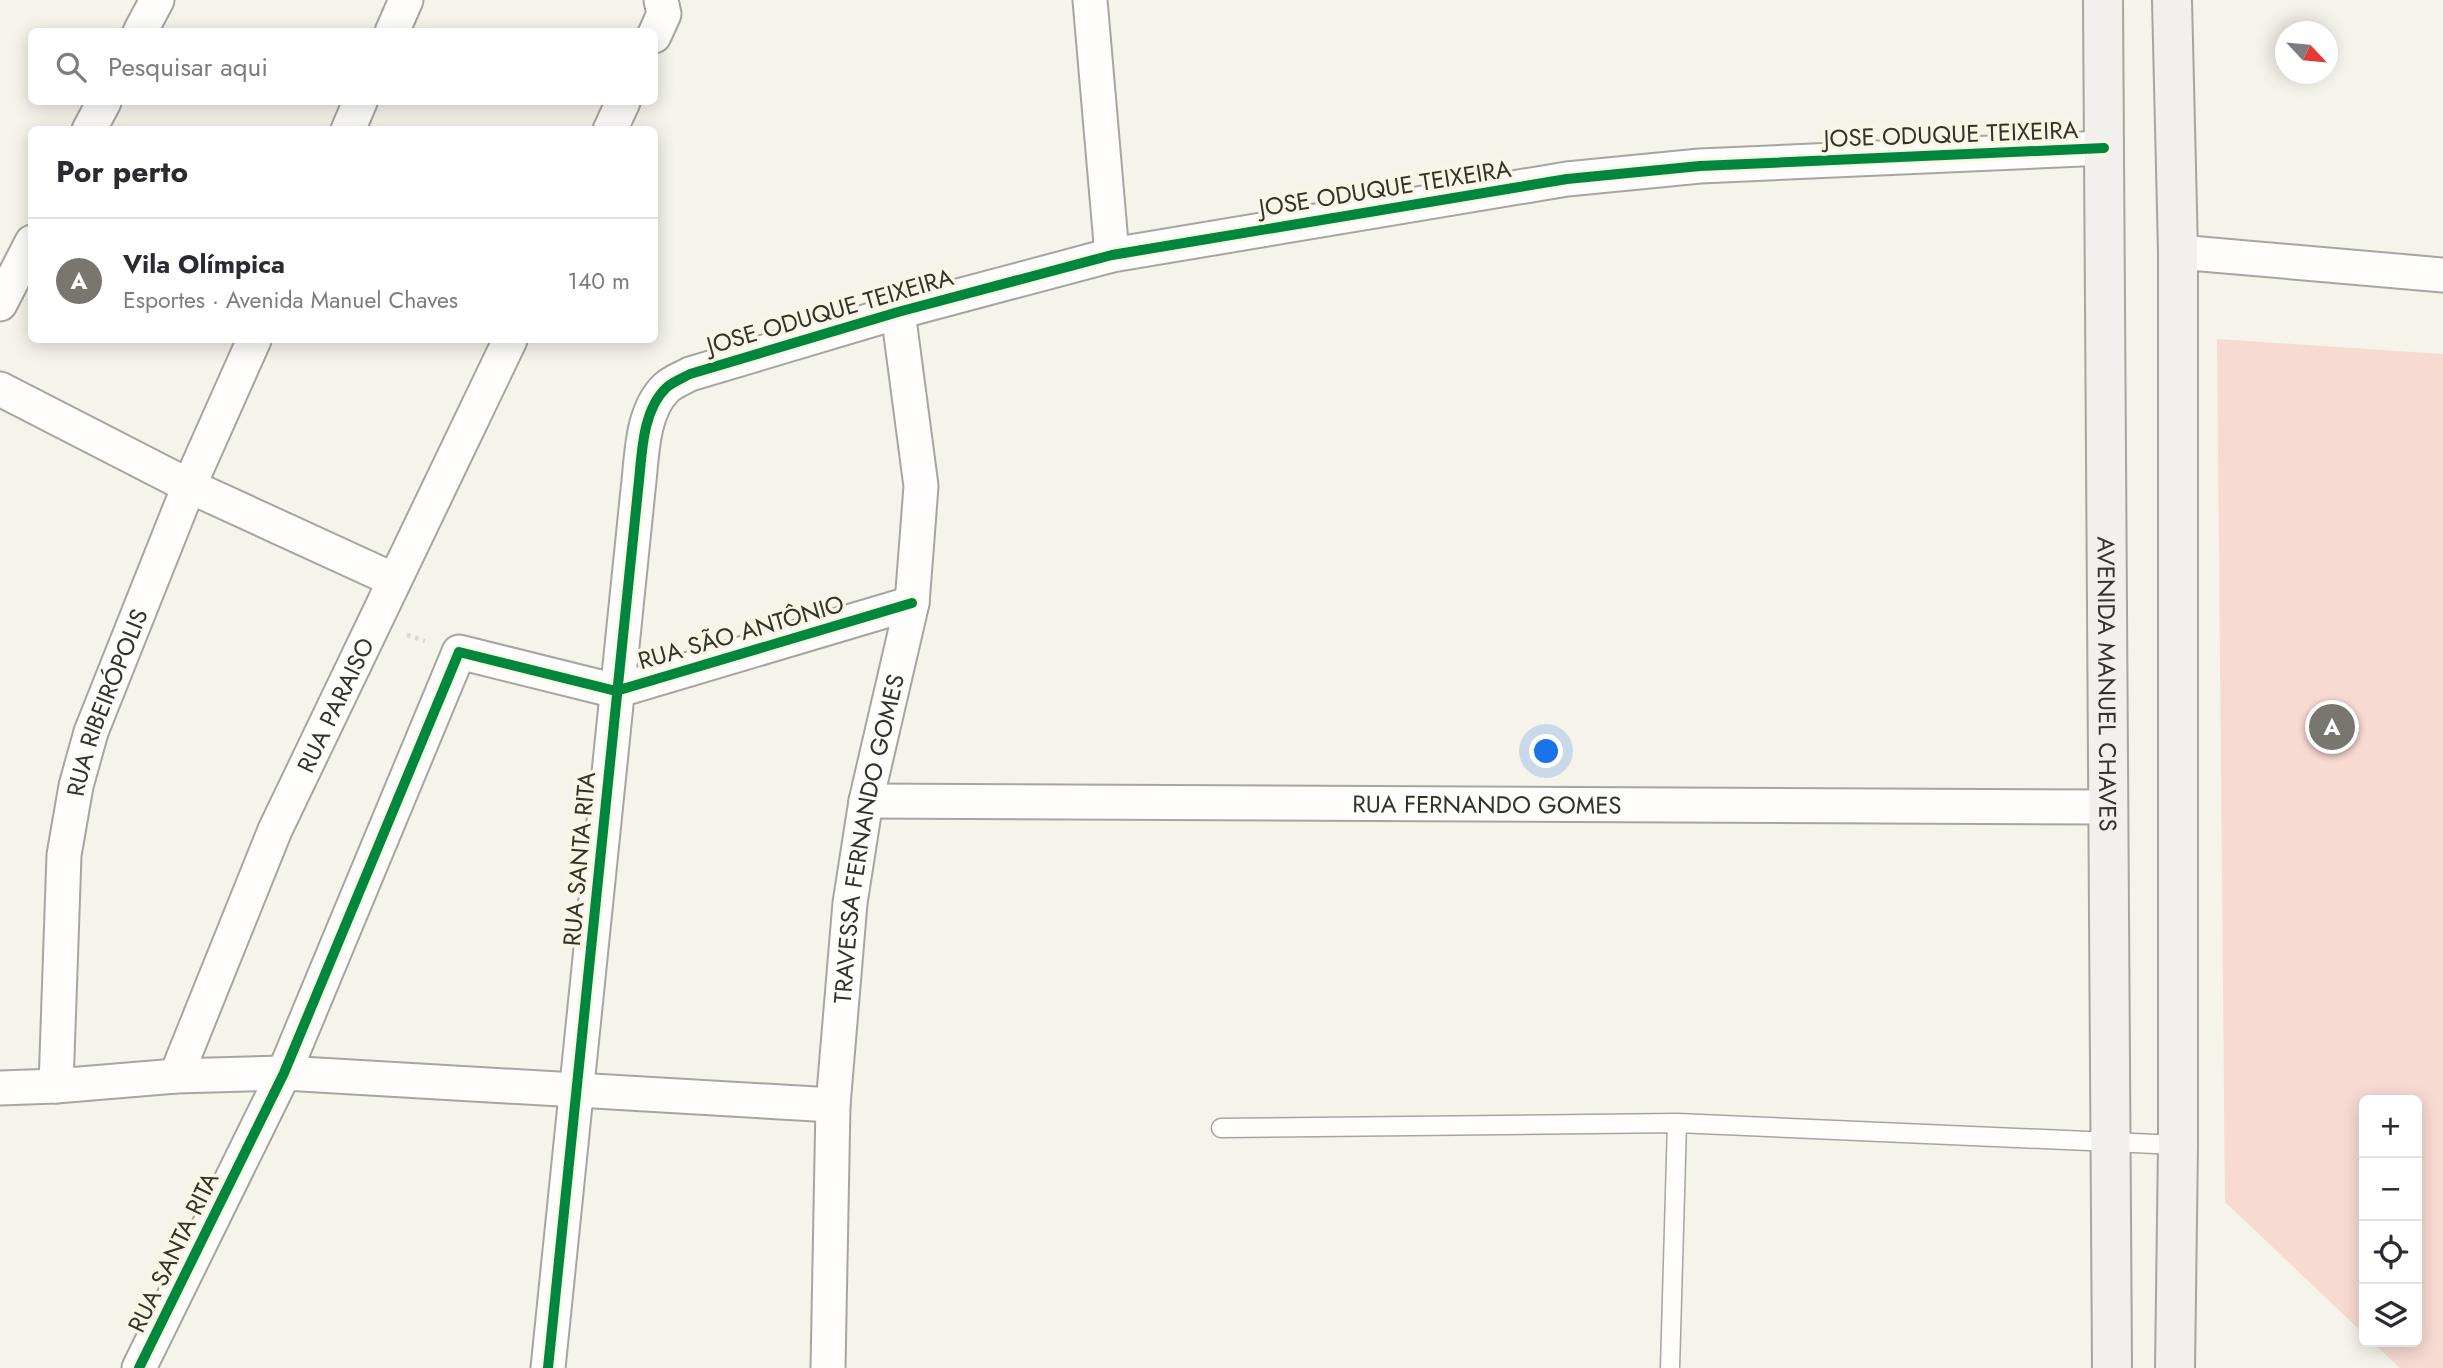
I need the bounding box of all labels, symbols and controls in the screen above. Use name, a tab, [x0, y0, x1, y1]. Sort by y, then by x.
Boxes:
north arrow	[2275, 21, 2338, 84]
search box	[28, 28, 658, 105]
icon: search	[52, 48, 90, 86]
text: Pesquisar aqui	[108, 48, 268, 86]
street label: JOSE ODUQUE TEIXEIRA	[1820, 112, 2079, 156]
text: Por perto	[56, 150, 188, 193]
street label: JOSE ODUQUE TEIXEIRA	[1253, 151, 1514, 226]
text: Vila Olímpica	[123, 245, 285, 283]
street label: JOSE ODUQUE TEIXEIRA	[700, 259, 957, 364]
text: A	[71, 264, 87, 298]
text: 140 m	[568, 264, 630, 298]
text: Esportes · Avenida Manuel Chaves	[123, 283, 458, 317]
street label: AVENIDA MANUEL CHAVES	[2089, 536, 2126, 832]
street label: RUA SÃO ANTÔNIO	[634, 586, 848, 678]
street label: RUA RIBEIRÓPOLIS	[57, 603, 156, 799]
street label: RUA PARAISO	[288, 631, 382, 778]
street label: TRAVESSA FERNANDO GOMES	[824, 670, 912, 1005]
pin: A	[2309, 701, 2355, 753]
your location	[1529, 734, 1563, 768]
street label: RUA SANTA RITA	[554, 770, 604, 948]
street label: RUA FERNANDO GOMES	[1352, 786, 1622, 822]
map controls	[2359, 1095, 2422, 1347]
button: +	[2359, 1095, 2422, 1158]
button: −	[2359, 1158, 2422, 1221]
street label: RUA SANTA RITA	[119, 1166, 227, 1338]
button: locate	[2359, 1221, 2422, 1284]
button: layers	[2359, 1284, 2422, 1347]

